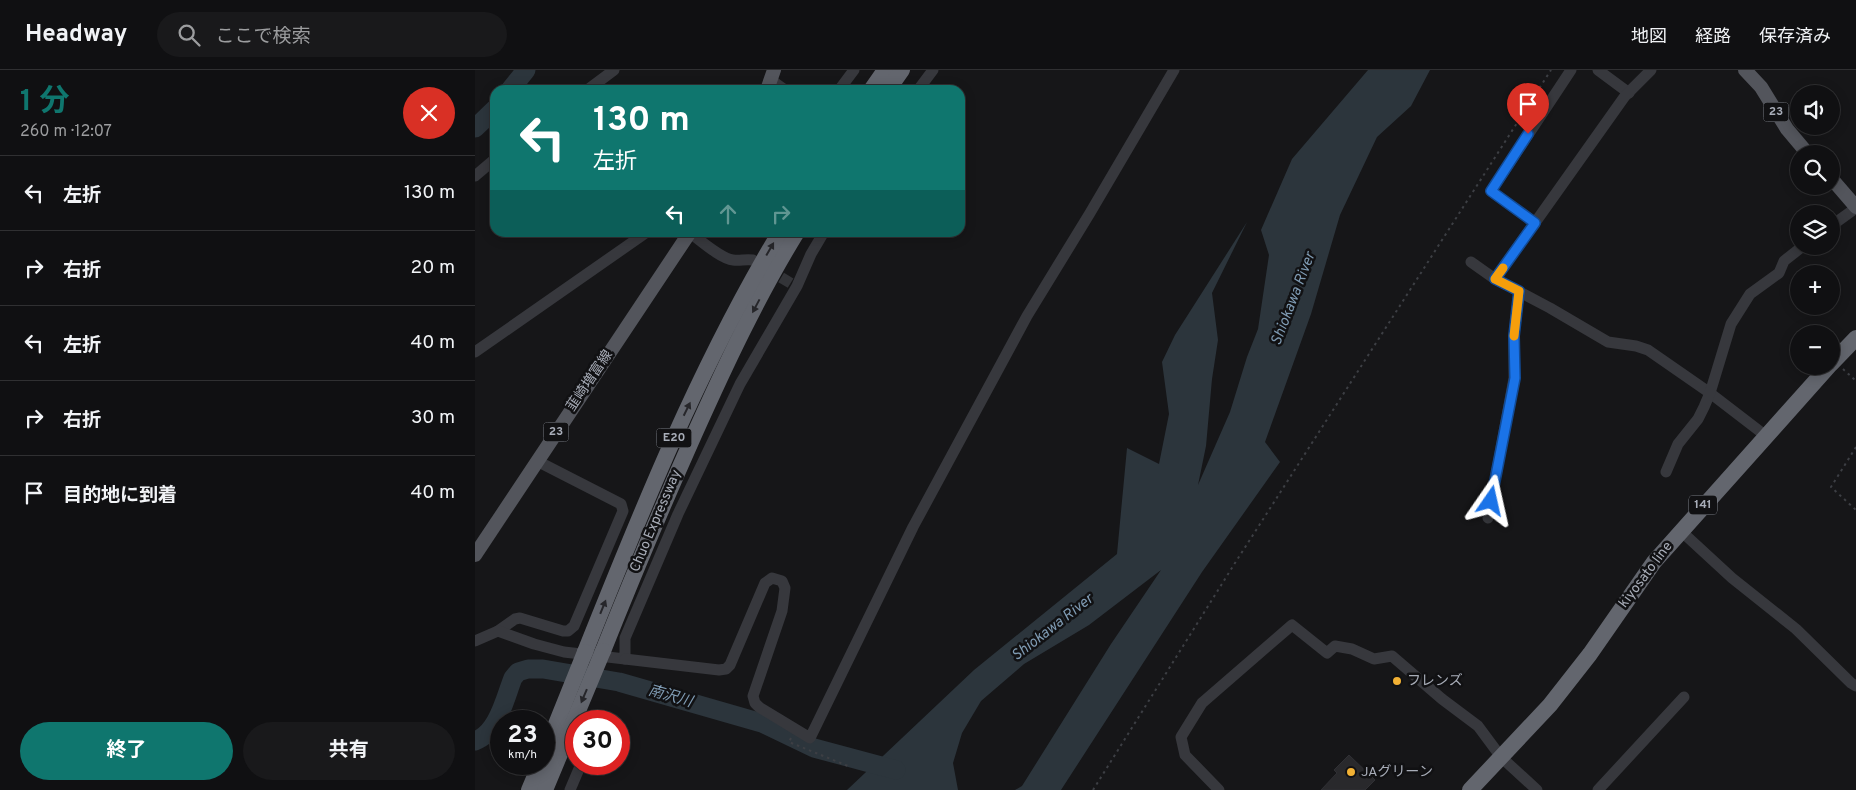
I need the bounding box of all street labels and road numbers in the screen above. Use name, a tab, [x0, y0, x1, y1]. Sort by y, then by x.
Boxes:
road number: 23	[1763, 102, 1789, 122]
street label: 韮崎増富線	[563, 347, 617, 415]
road number: 23	[543, 422, 569, 442]
road number: E20	[657, 428, 691, 448]
street label: Chuo Expressway	[627, 467, 685, 575]
road number: 141	[1689, 496, 1717, 514]
street label: kiyosato line	[1616, 538, 1676, 612]

